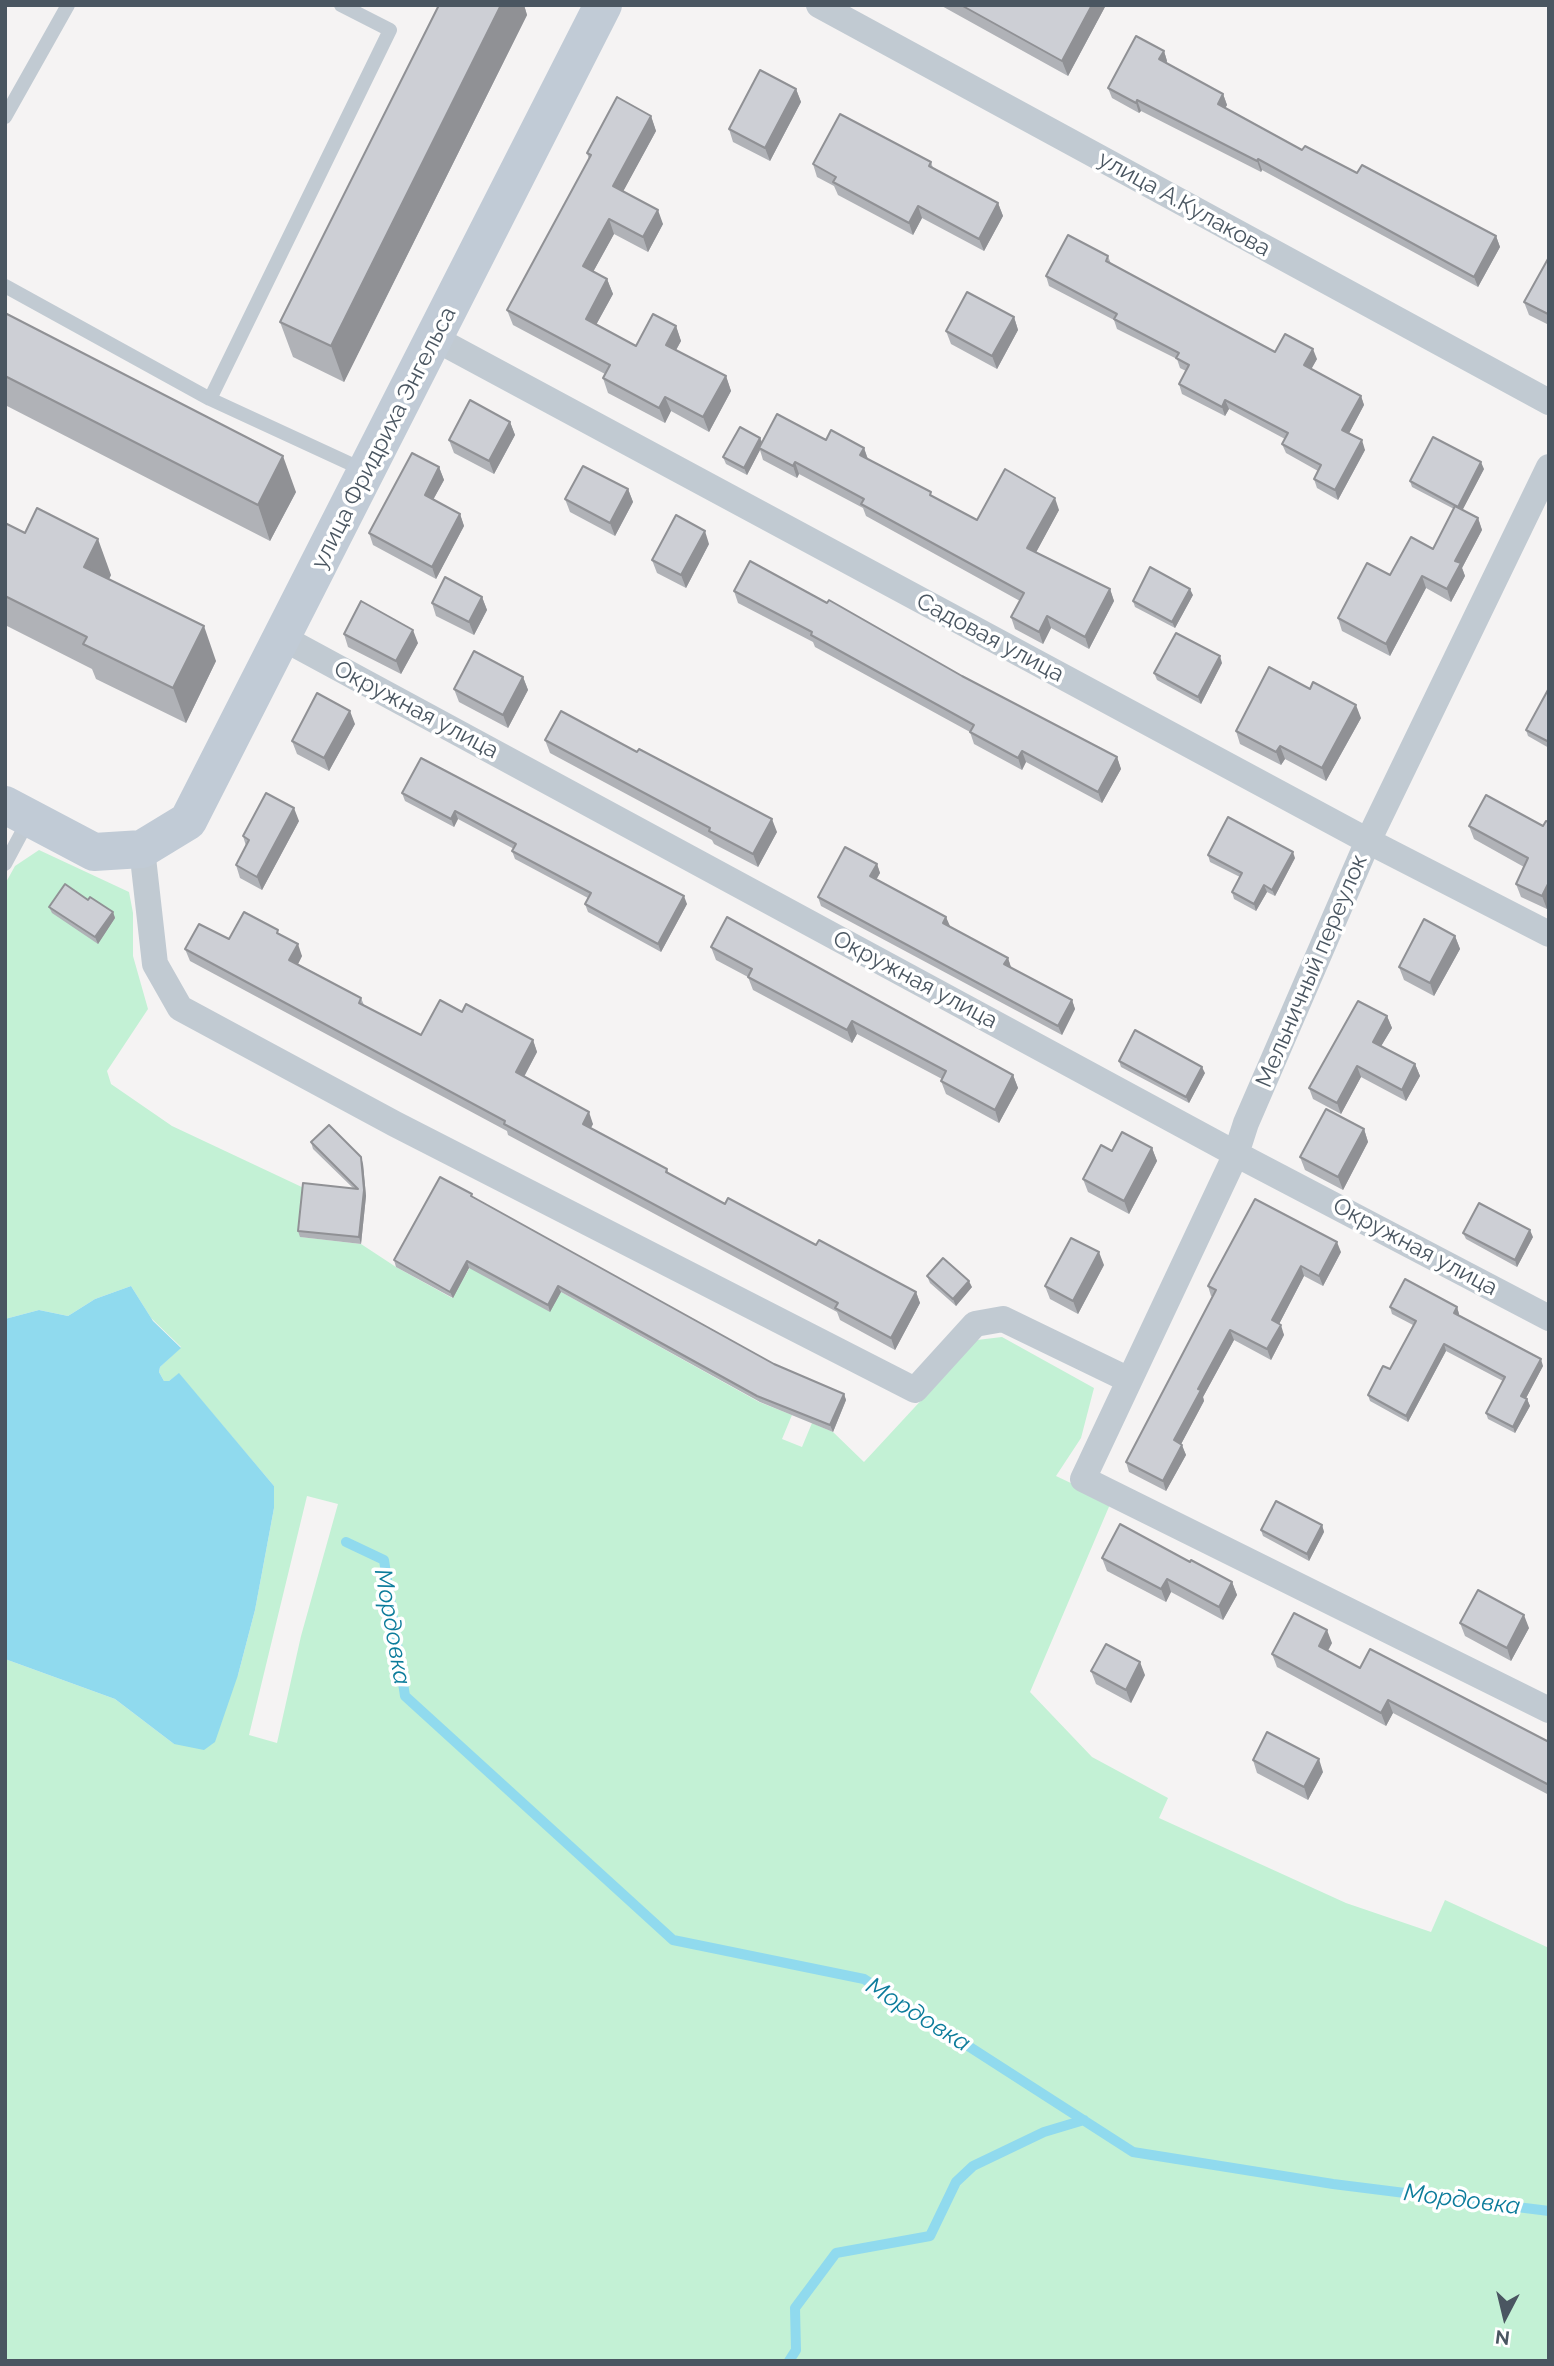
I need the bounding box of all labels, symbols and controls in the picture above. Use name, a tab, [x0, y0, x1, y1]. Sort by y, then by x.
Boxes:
street label: улица А.Кулакова	[1093, 145, 1275, 263]
street label: улица Фридриха Энгельса	[306, 302, 462, 574]
street label: Садовая улица	[912, 588, 1068, 688]
street label: Окружная улица	[329, 655, 503, 765]
street label: Мельничный переулок	[1250, 850, 1374, 1092]
street label: Окружная улица	[828, 925, 1002, 1035]
street label: Окружная улица	[1328, 1192, 1502, 1302]
water label: Мордовка	[368, 1567, 416, 1687]
water label: Мордовка	[861, 1972, 975, 2058]
water label: Мордовка	[1402, 2179, 1522, 2221]
north arrow	[1470, 2282, 1540, 2352]
text: N	[1494, 2326, 1511, 2350]

